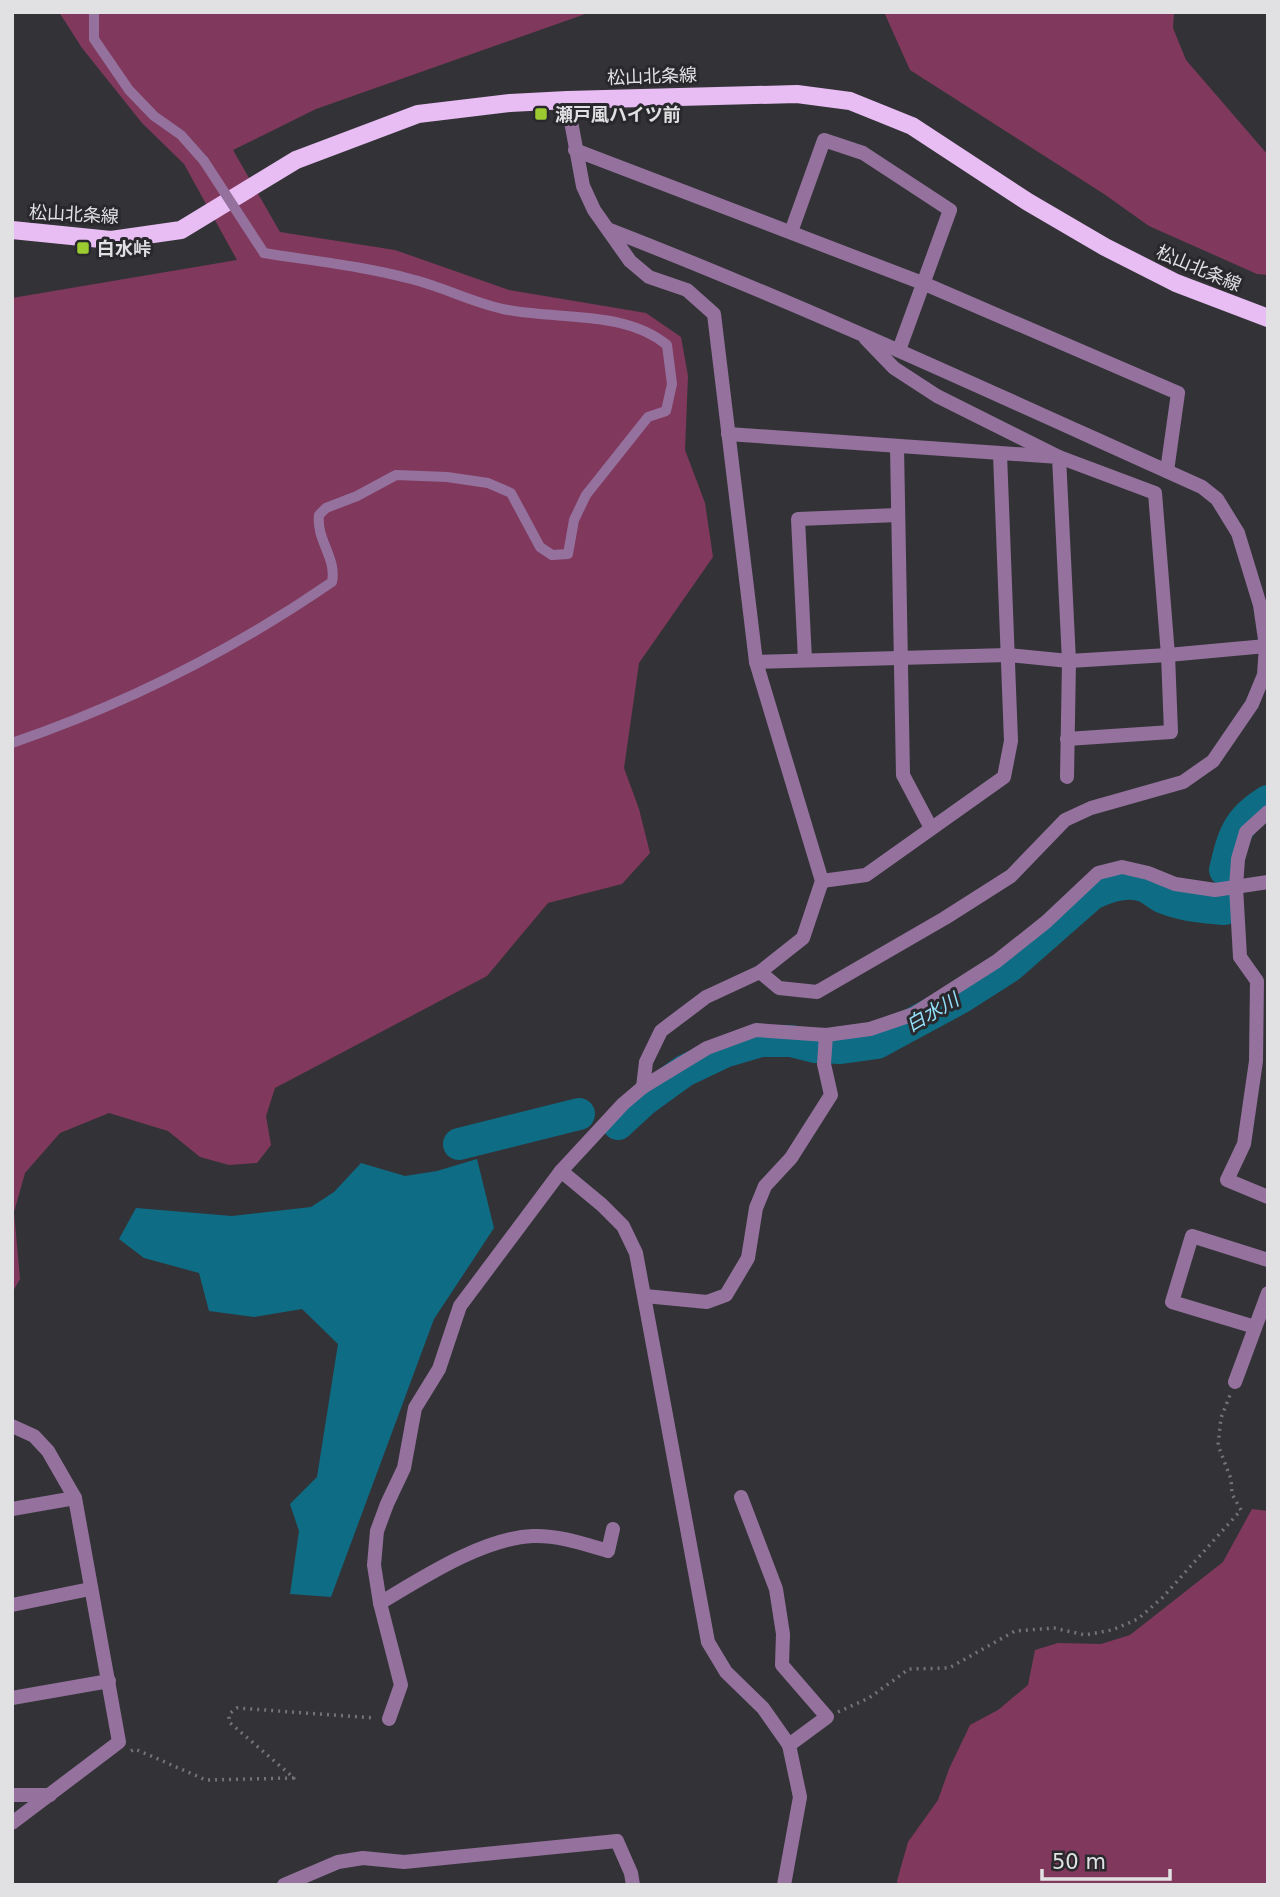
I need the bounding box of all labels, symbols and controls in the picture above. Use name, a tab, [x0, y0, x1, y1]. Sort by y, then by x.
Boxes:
street label: 松山北条線	[607, 64, 697, 88]
place label: 瀬戸風ハイツ前	[555, 104, 681, 125]
marker: 瀬戸風ハイツ前	[533, 106, 549, 122]
street label: 松山北条線	[29, 201, 119, 227]
place label: 白水峠	[97, 238, 151, 259]
marker: 白水峠	[75, 240, 91, 256]
street label: 松山北条線	[1153, 241, 1245, 295]
water label: 白水川	[902, 987, 964, 1036]
scale bar	[1042, 1838, 1170, 1882]
text: 50 m	[1052, 1850, 1106, 1874]

